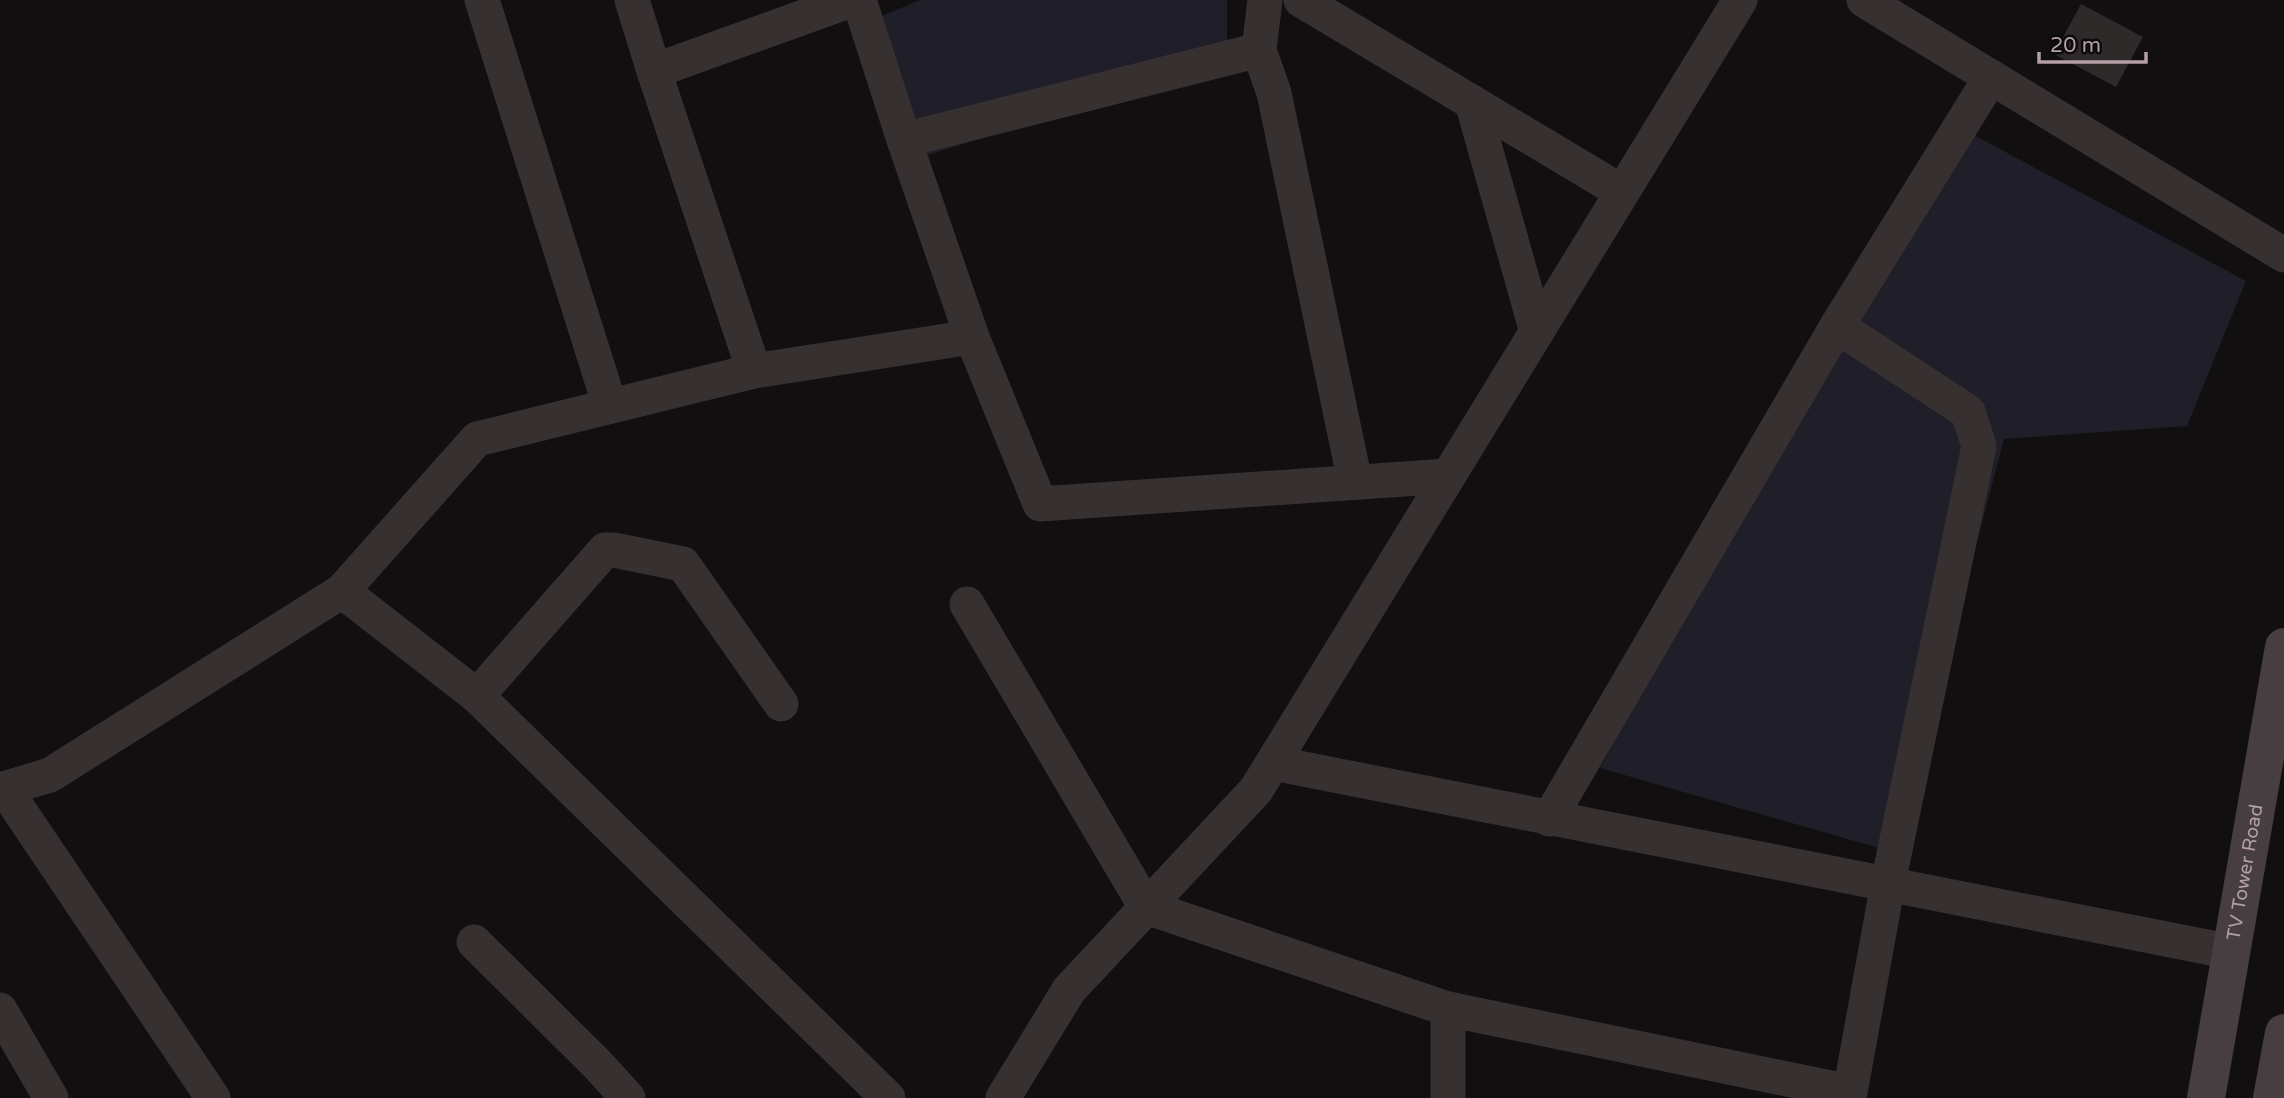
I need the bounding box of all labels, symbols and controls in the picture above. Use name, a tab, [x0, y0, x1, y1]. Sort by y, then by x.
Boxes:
scale bar	[2039, 21, 2146, 65]
text: 20 m	[2050, 33, 2101, 58]
street label: TV Tower Road	[2222, 803, 2268, 942]

